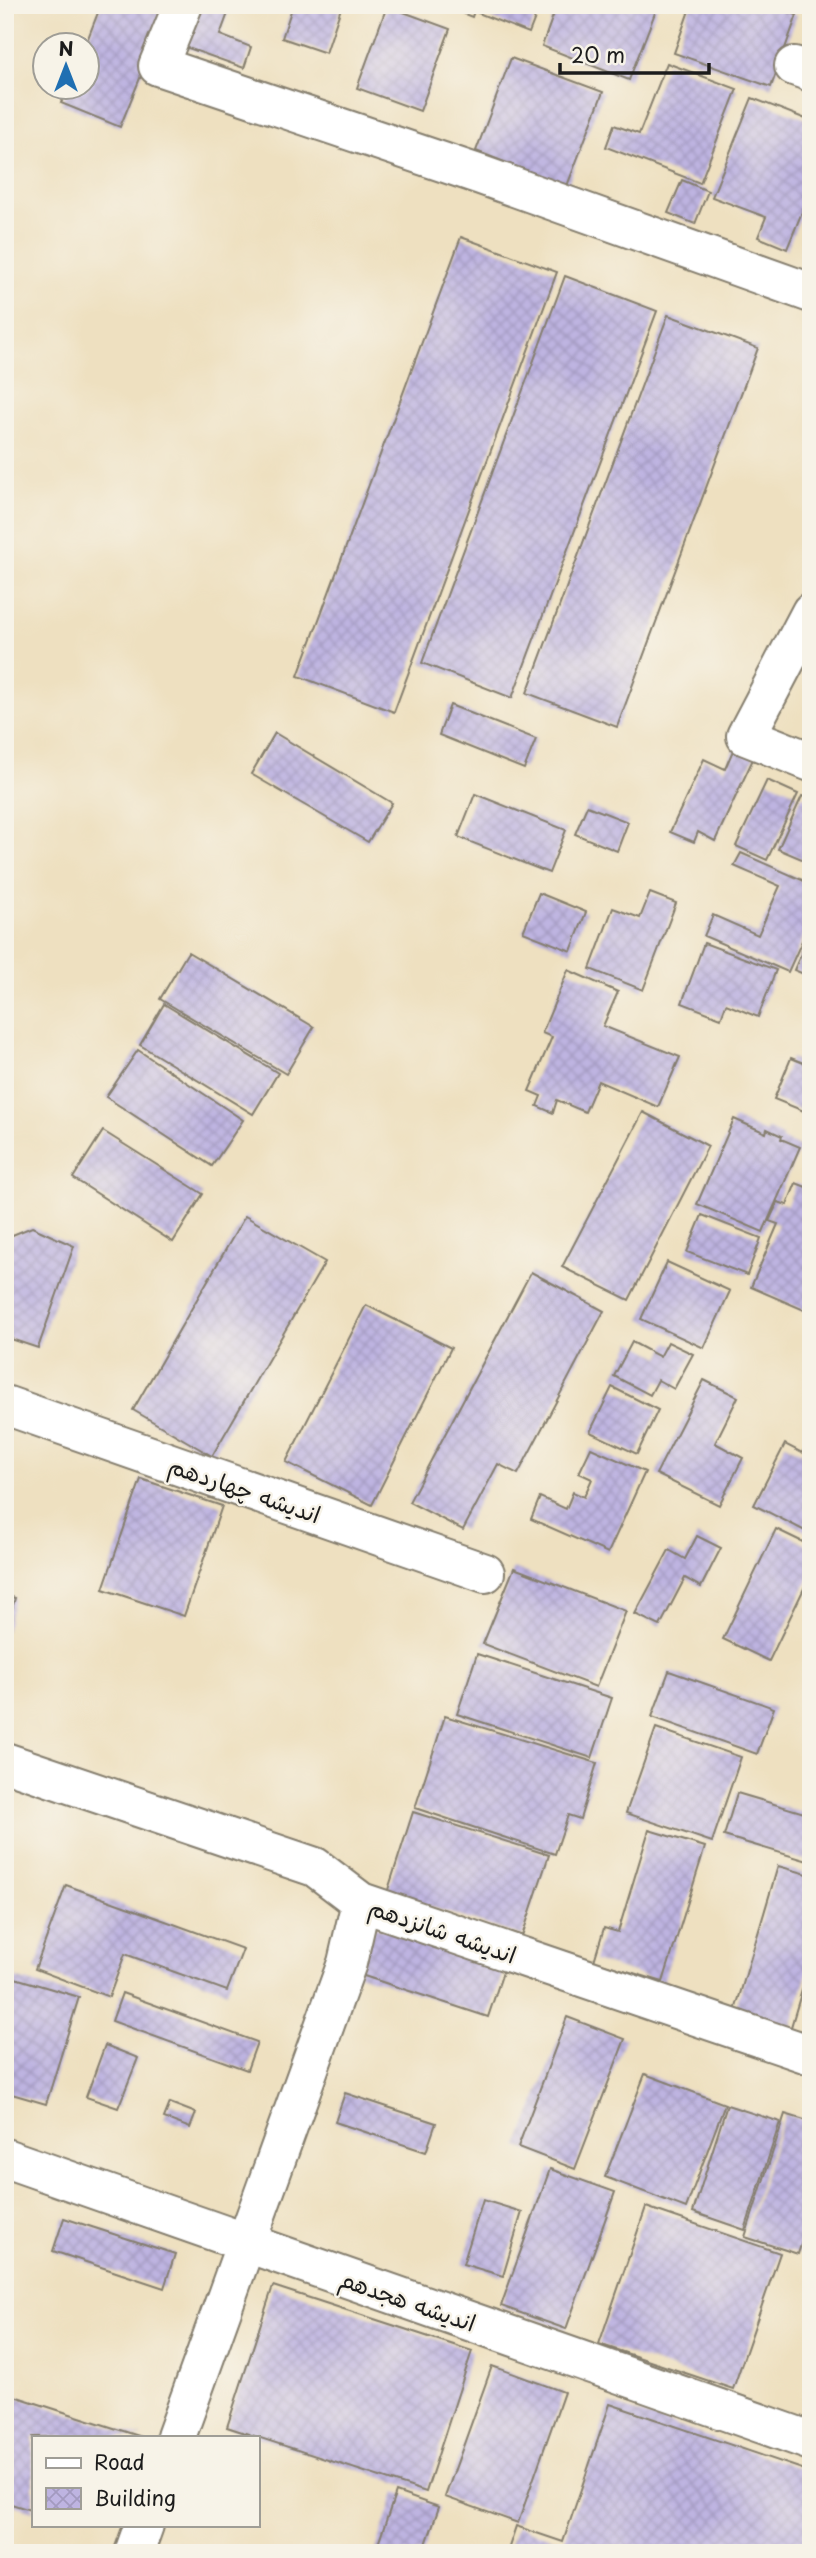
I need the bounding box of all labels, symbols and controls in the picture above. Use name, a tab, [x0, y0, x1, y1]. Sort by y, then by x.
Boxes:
north arrow	[32, 32, 102, 102]
scale bar	[560, 32, 709, 76]
text: N	[58, 34, 74, 62]
text: 20 m	[571, 38, 625, 70]
street label: اندیشه چهاردهم	[164, 1447, 326, 1533]
street label: اندیشه شانزدهم	[364, 1888, 521, 1973]
street label: اندیشه هجدهم	[334, 2260, 481, 2342]
legend	[32, 2436, 259, 2526]
text: Road	[94, 2445, 145, 2477]
text: Building	[94, 2481, 176, 2513]

